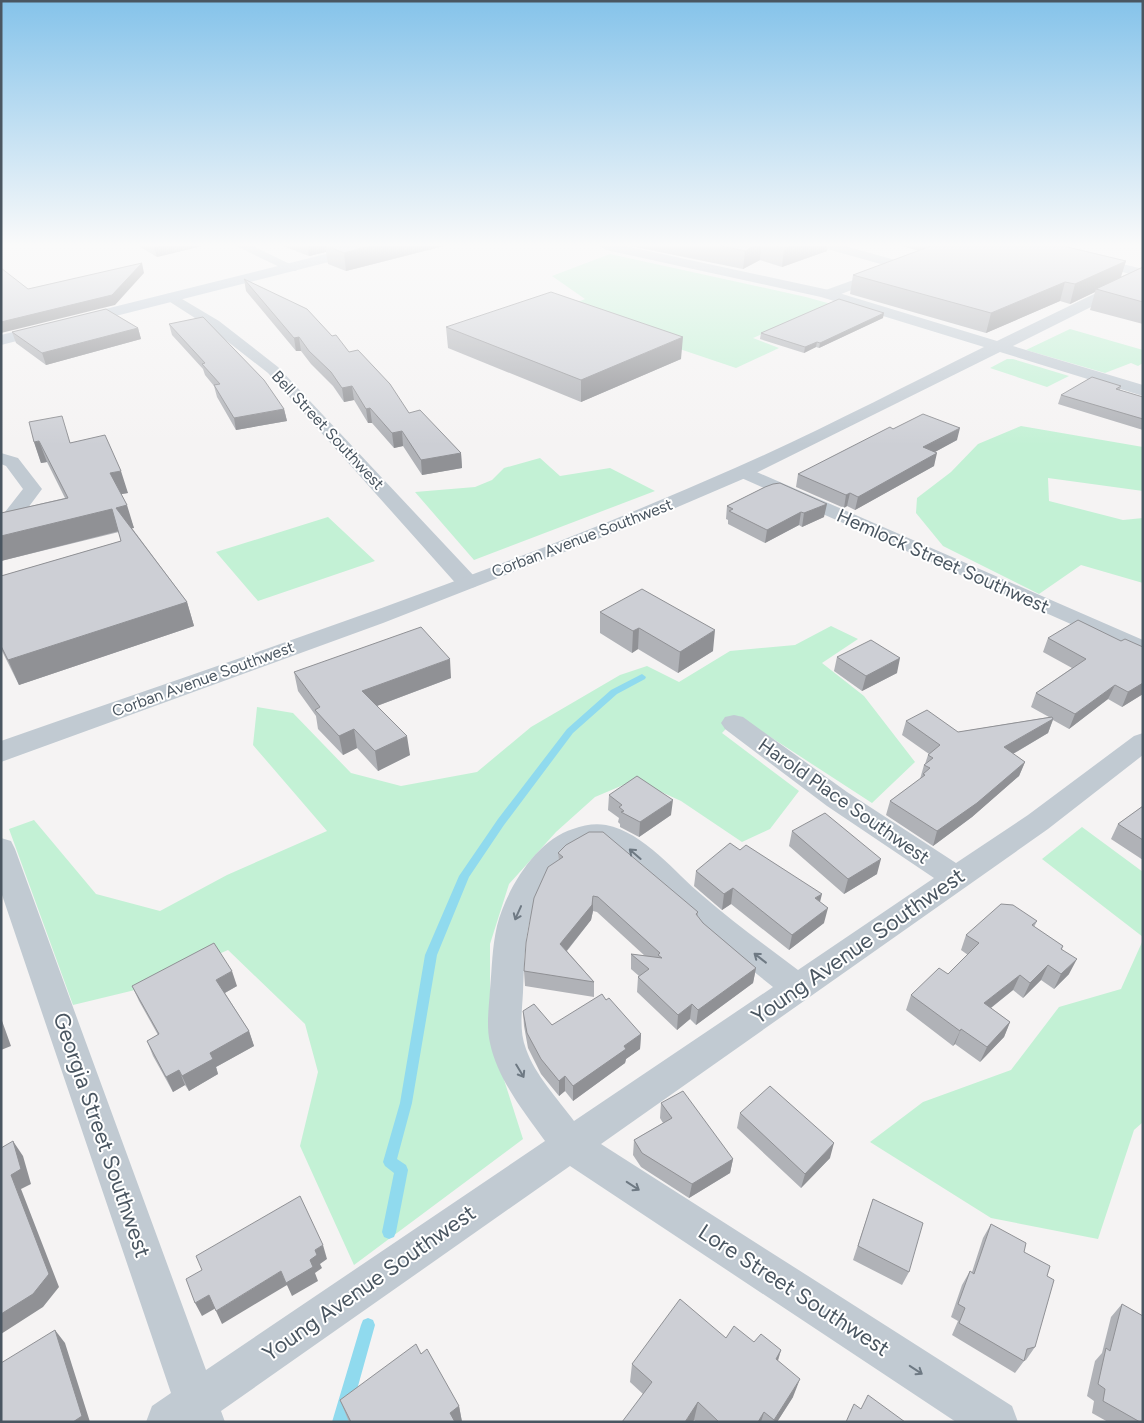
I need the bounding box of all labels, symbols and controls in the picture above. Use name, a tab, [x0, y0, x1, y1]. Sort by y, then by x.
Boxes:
street label: Bell Street Southwest	[268, 367, 388, 493]
street label: Corban Avenue Southwest	[489, 495, 675, 581]
street label: Hemlock Street Southwest	[833, 504, 1053, 618]
street label: Corban Avenue Southwest	[109, 637, 297, 721]
street label: Harold Place Southwest	[754, 733, 934, 869]
one-way arrow	[628, 848, 641, 860]
street label: Young Avenue Southwest	[746, 862, 970, 1030]
one-way arrow	[513, 905, 523, 920]
one-way arrow	[753, 953, 767, 963]
street label: Georgia Street Southwest	[47, 1009, 157, 1261]
one-way arrow	[516, 1063, 526, 1077]
one-way arrow	[626, 1180, 640, 1191]
street label: Young Avenue Southwest	[257, 1199, 481, 1367]
street label: Lore Street Southwest	[693, 1218, 895, 1362]
one-way arrow	[909, 1364, 923, 1375]

